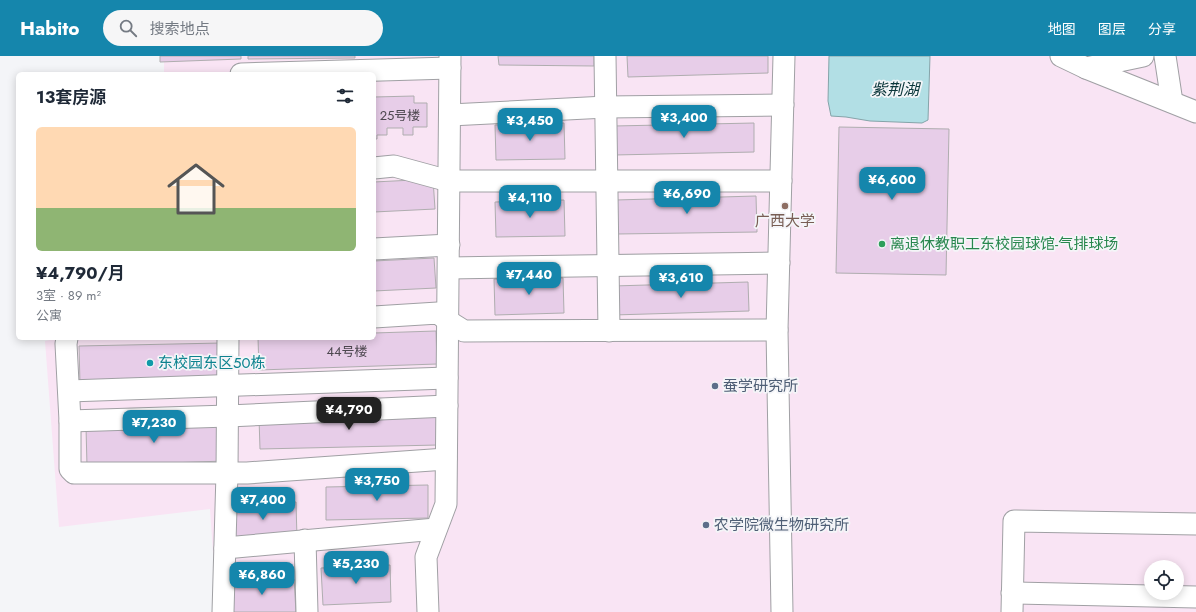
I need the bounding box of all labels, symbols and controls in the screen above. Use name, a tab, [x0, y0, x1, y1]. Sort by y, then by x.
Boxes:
search box	[103, 10, 383, 46]
text: Habito	[20, 15, 79, 42]
icon: search	[117, 17, 139, 39]
text: 搜索地点	[149, 18, 209, 40]
text: 地图	[1048, 19, 1076, 39]
text: 图层	[1098, 19, 1126, 39]
text: 分享	[1148, 19, 1176, 39]
water label: 紫荆湖	[871, 78, 922, 101]
text: 13套房源	[36, 85, 106, 109]
icon: filters	[334, 85, 356, 107]
pin: ¥3,400	[651, 105, 717, 139]
house number: 25号楼	[380, 106, 420, 125]
pin: ¥3,450	[497, 108, 563, 142]
text: ¥3,400	[660, 108, 708, 127]
text: ¥3,450	[507, 111, 553, 130]
icon: home	[160, 153, 232, 225]
pin: ¥6,600	[859, 167, 925, 201]
text: ¥6,600	[868, 170, 916, 189]
pin: ¥6,690	[654, 181, 720, 215]
text: ¥6,690	[663, 184, 711, 203]
pin: ¥4,110	[497, 185, 563, 219]
text: ¥4,110	[508, 188, 552, 207]
marker: 广西大学	[780, 201, 790, 211]
place label: 广西大学	[755, 210, 815, 232]
place label: 离退休教职工东校园球馆-气排球场	[890, 233, 1118, 255]
marker: 离退休教职工东校园球馆-气排球场	[877, 239, 887, 249]
text: ¥4,790/月	[36, 261, 125, 285]
pin: ¥7,440	[496, 262, 562, 296]
text: ¥7,440	[506, 265, 552, 284]
pin: ¥3,610	[648, 265, 714, 299]
text: ¥3,610	[659, 268, 703, 287]
text: 3室 · 89 m²	[36, 286, 101, 305]
text: 公寓	[36, 306, 62, 325]
house number: 44号楼	[326, 342, 368, 361]
place label: 东校园东区50栋	[158, 352, 265, 374]
marker: 东校园东区50栋	[145, 358, 155, 368]
place label: 蚕学研究所	[723, 375, 798, 397]
marker: 蚕学研究所	[710, 381, 720, 391]
pin: ¥4,790	[316, 397, 382, 431]
text: ¥4,790	[325, 400, 373, 419]
pin: ¥7,230	[121, 410, 187, 444]
text: ¥7,230	[132, 413, 176, 432]
pin: ¥3,750	[344, 468, 410, 502]
text: ¥3,750	[354, 471, 400, 490]
pin: ¥7,400	[230, 487, 296, 521]
text: ¥7,400	[240, 490, 286, 509]
place label: 农学院微生物研究所	[714, 514, 849, 536]
marker: 农学院微生物研究所	[701, 520, 711, 530]
pin: ¥5,230	[323, 551, 389, 585]
text: ¥5,230	[333, 554, 379, 573]
map controls	[1144, 560, 1184, 600]
button: locate	[1144, 560, 1184, 600]
pin: ¥6,860	[229, 562, 295, 596]
text: ¥6,860	[238, 565, 286, 584]

